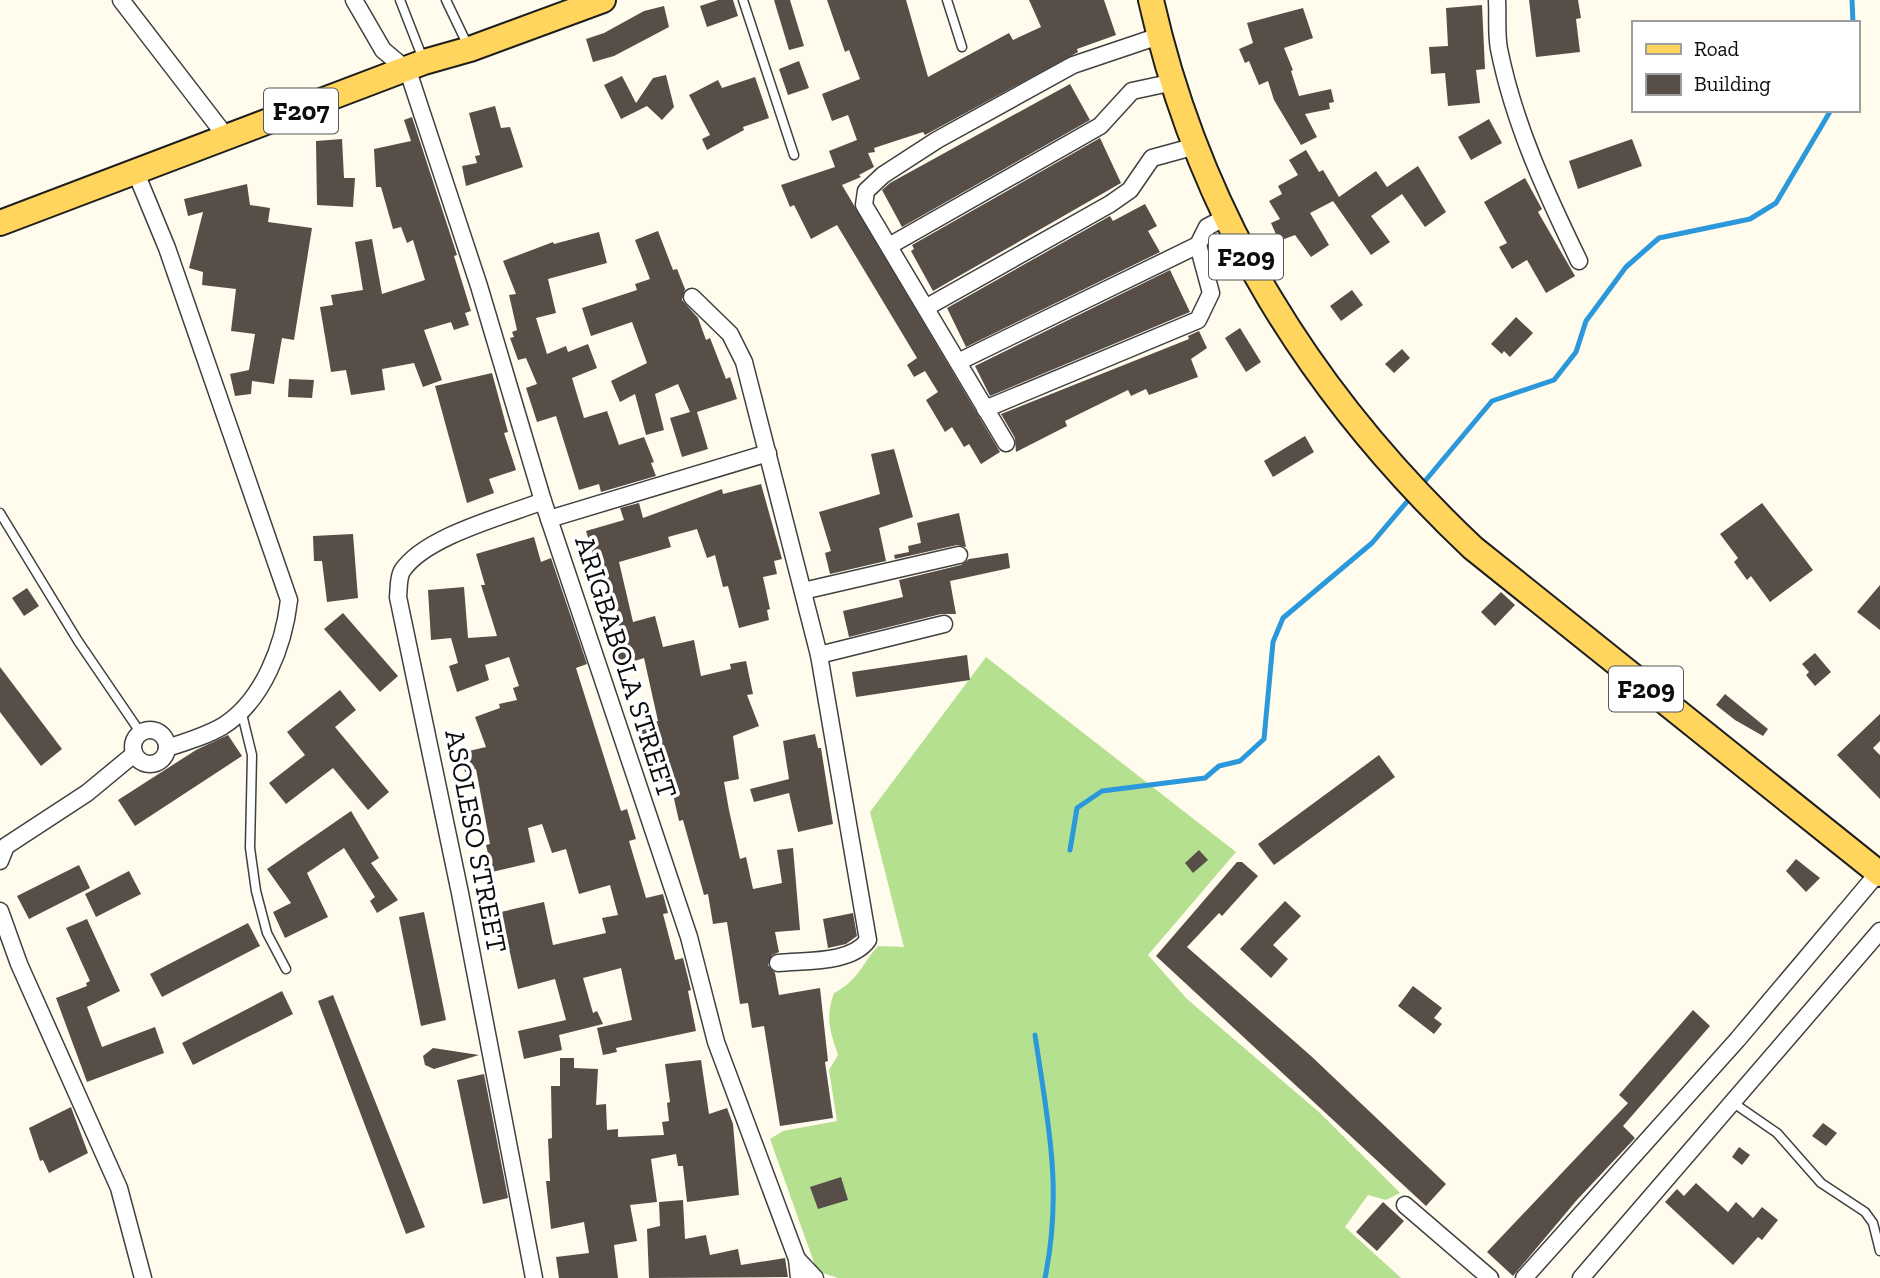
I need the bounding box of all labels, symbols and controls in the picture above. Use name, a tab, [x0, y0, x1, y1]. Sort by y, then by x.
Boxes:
legend	[1632, 21, 1859, 112]
text: Road	[1694, 36, 1740, 61]
text: Building	[1694, 71, 1771, 96]
road number: F207	[264, 88, 338, 134]
road number: F209	[1209, 234, 1283, 280]
street label: ARIGBABOLA STREET	[568, 532, 684, 802]
road number: F209	[1609, 666, 1683, 712]
street label: ASOLESO STREET	[438, 727, 514, 955]

